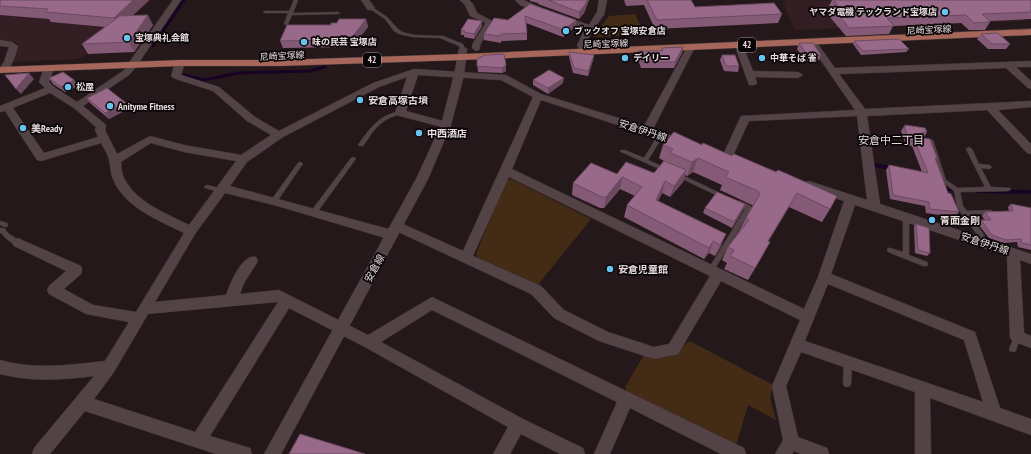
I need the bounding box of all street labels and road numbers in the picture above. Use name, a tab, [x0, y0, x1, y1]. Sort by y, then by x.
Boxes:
street label: 尼崎宝塚線	[906, 23, 953, 36]
street label: 尼崎宝塚線	[583, 37, 630, 50]
road number: 42	[738, 38, 756, 52]
street label: 尼崎宝塚線	[259, 49, 306, 62]
road number: 42	[363, 53, 381, 67]
street label: 安倉伊丹線	[617, 117, 669, 144]
street label: 安倉伊丹線	[959, 230, 1011, 257]
street label: 安倉線	[361, 252, 387, 285]

